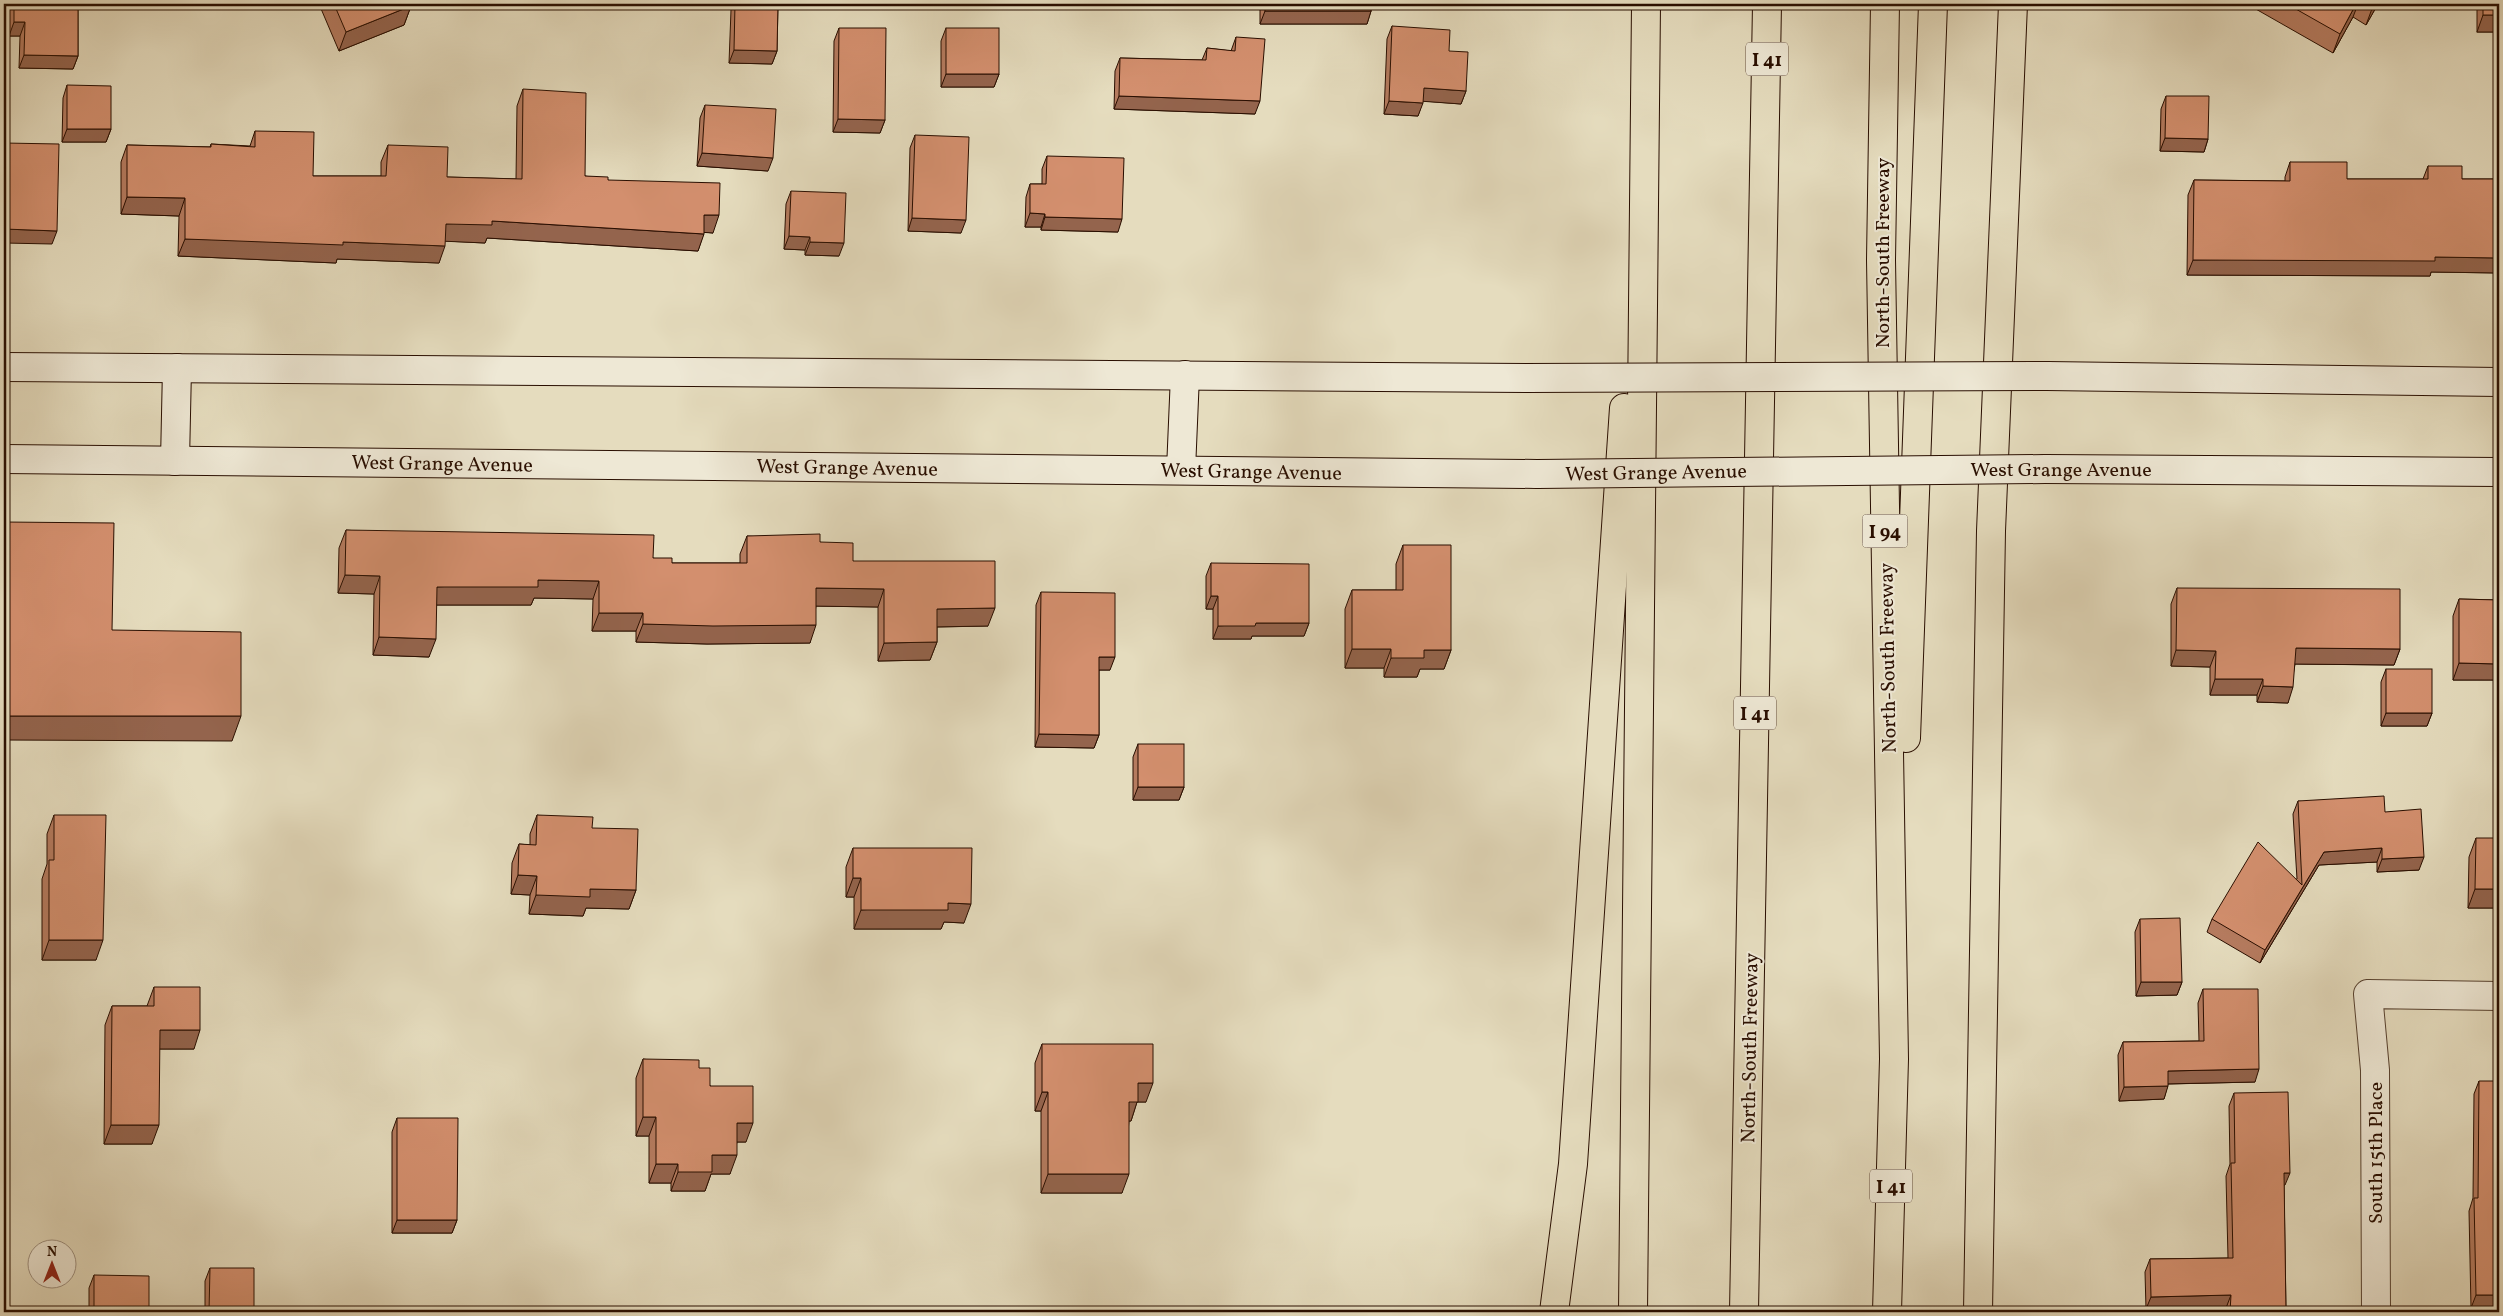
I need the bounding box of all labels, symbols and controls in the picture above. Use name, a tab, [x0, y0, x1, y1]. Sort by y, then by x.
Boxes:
road number: I 41	[1746, 42, 1788, 76]
street label: North-South Freeway	[1870, 158, 1898, 348]
street label: West Grange Avenue	[351, 449, 533, 481]
street label: West Grange Avenue	[756, 453, 938, 485]
street label: West Grange Avenue	[1160, 457, 1342, 489]
street label: West Grange Avenue	[1970, 457, 2152, 485]
street label: West Grange Avenue	[1565, 458, 1747, 490]
road number: I 94	[1862, 514, 1908, 548]
street label: North-South Freeway	[1873, 562, 1905, 753]
road number: I 41	[1734, 696, 1776, 730]
street label: North-South Freeway	[1735, 952, 1767, 1144]
street label: South 15th Place	[2363, 1082, 2391, 1224]
road number: I 41	[1870, 1170, 1912, 1202]
north arrow	[28, 1238, 78, 1288]
text: N	[47, 1243, 57, 1262]

